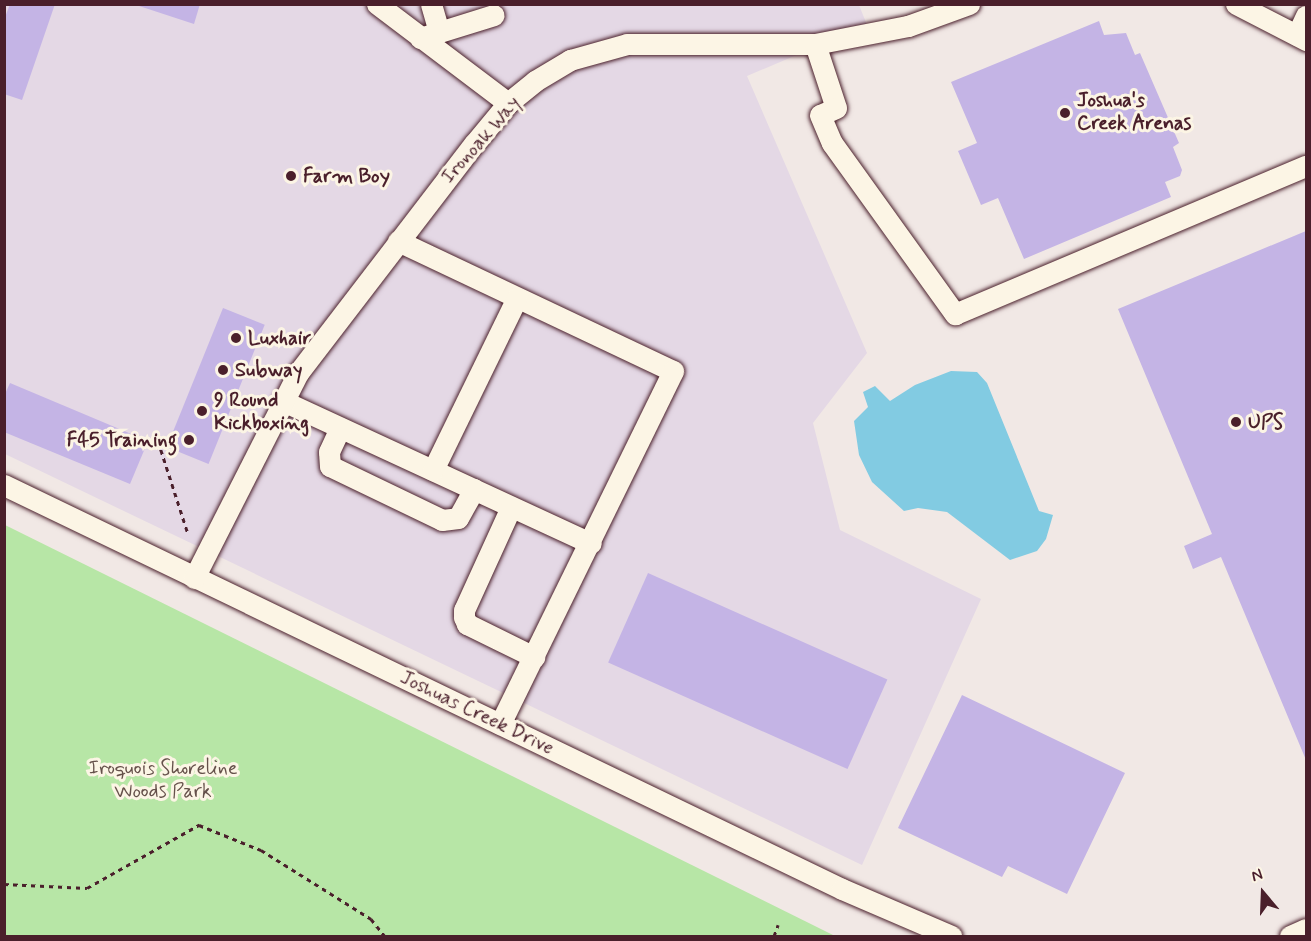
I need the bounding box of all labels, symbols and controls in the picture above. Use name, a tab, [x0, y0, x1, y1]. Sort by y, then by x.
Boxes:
place label: Joshua's Creek Arenas	[1077, 89, 1194, 136]
street label: Ironoak Way	[436, 91, 526, 189]
marker: Joshua's Creek Arenas	[1058, 106, 1072, 120]
place label: Farm Boy	[303, 164, 390, 188]
marker: Farm Boy	[284, 169, 298, 183]
place label: Luxhair	[248, 326, 311, 350]
marker: Luxhair	[229, 331, 243, 345]
place label: Subway	[235, 358, 302, 382]
marker: Subway	[216, 363, 230, 377]
place label: 9 Round Kickboxing	[214, 388, 309, 435]
marker: 9 Round Kickboxing	[195, 404, 209, 418]
place label: UPS	[1248, 410, 1283, 434]
marker: UPS	[1229, 415, 1243, 429]
place label: F45 Training	[67, 428, 177, 452]
marker: F45 Training	[182, 433, 196, 447]
street label: Joshuas Creek Drive	[396, 665, 558, 761]
park label: Iroquois Shoreline Woods Park	[88, 756, 238, 803]
north arrow	[1233, 863, 1293, 923]
text: N	[1249, 864, 1265, 887]

